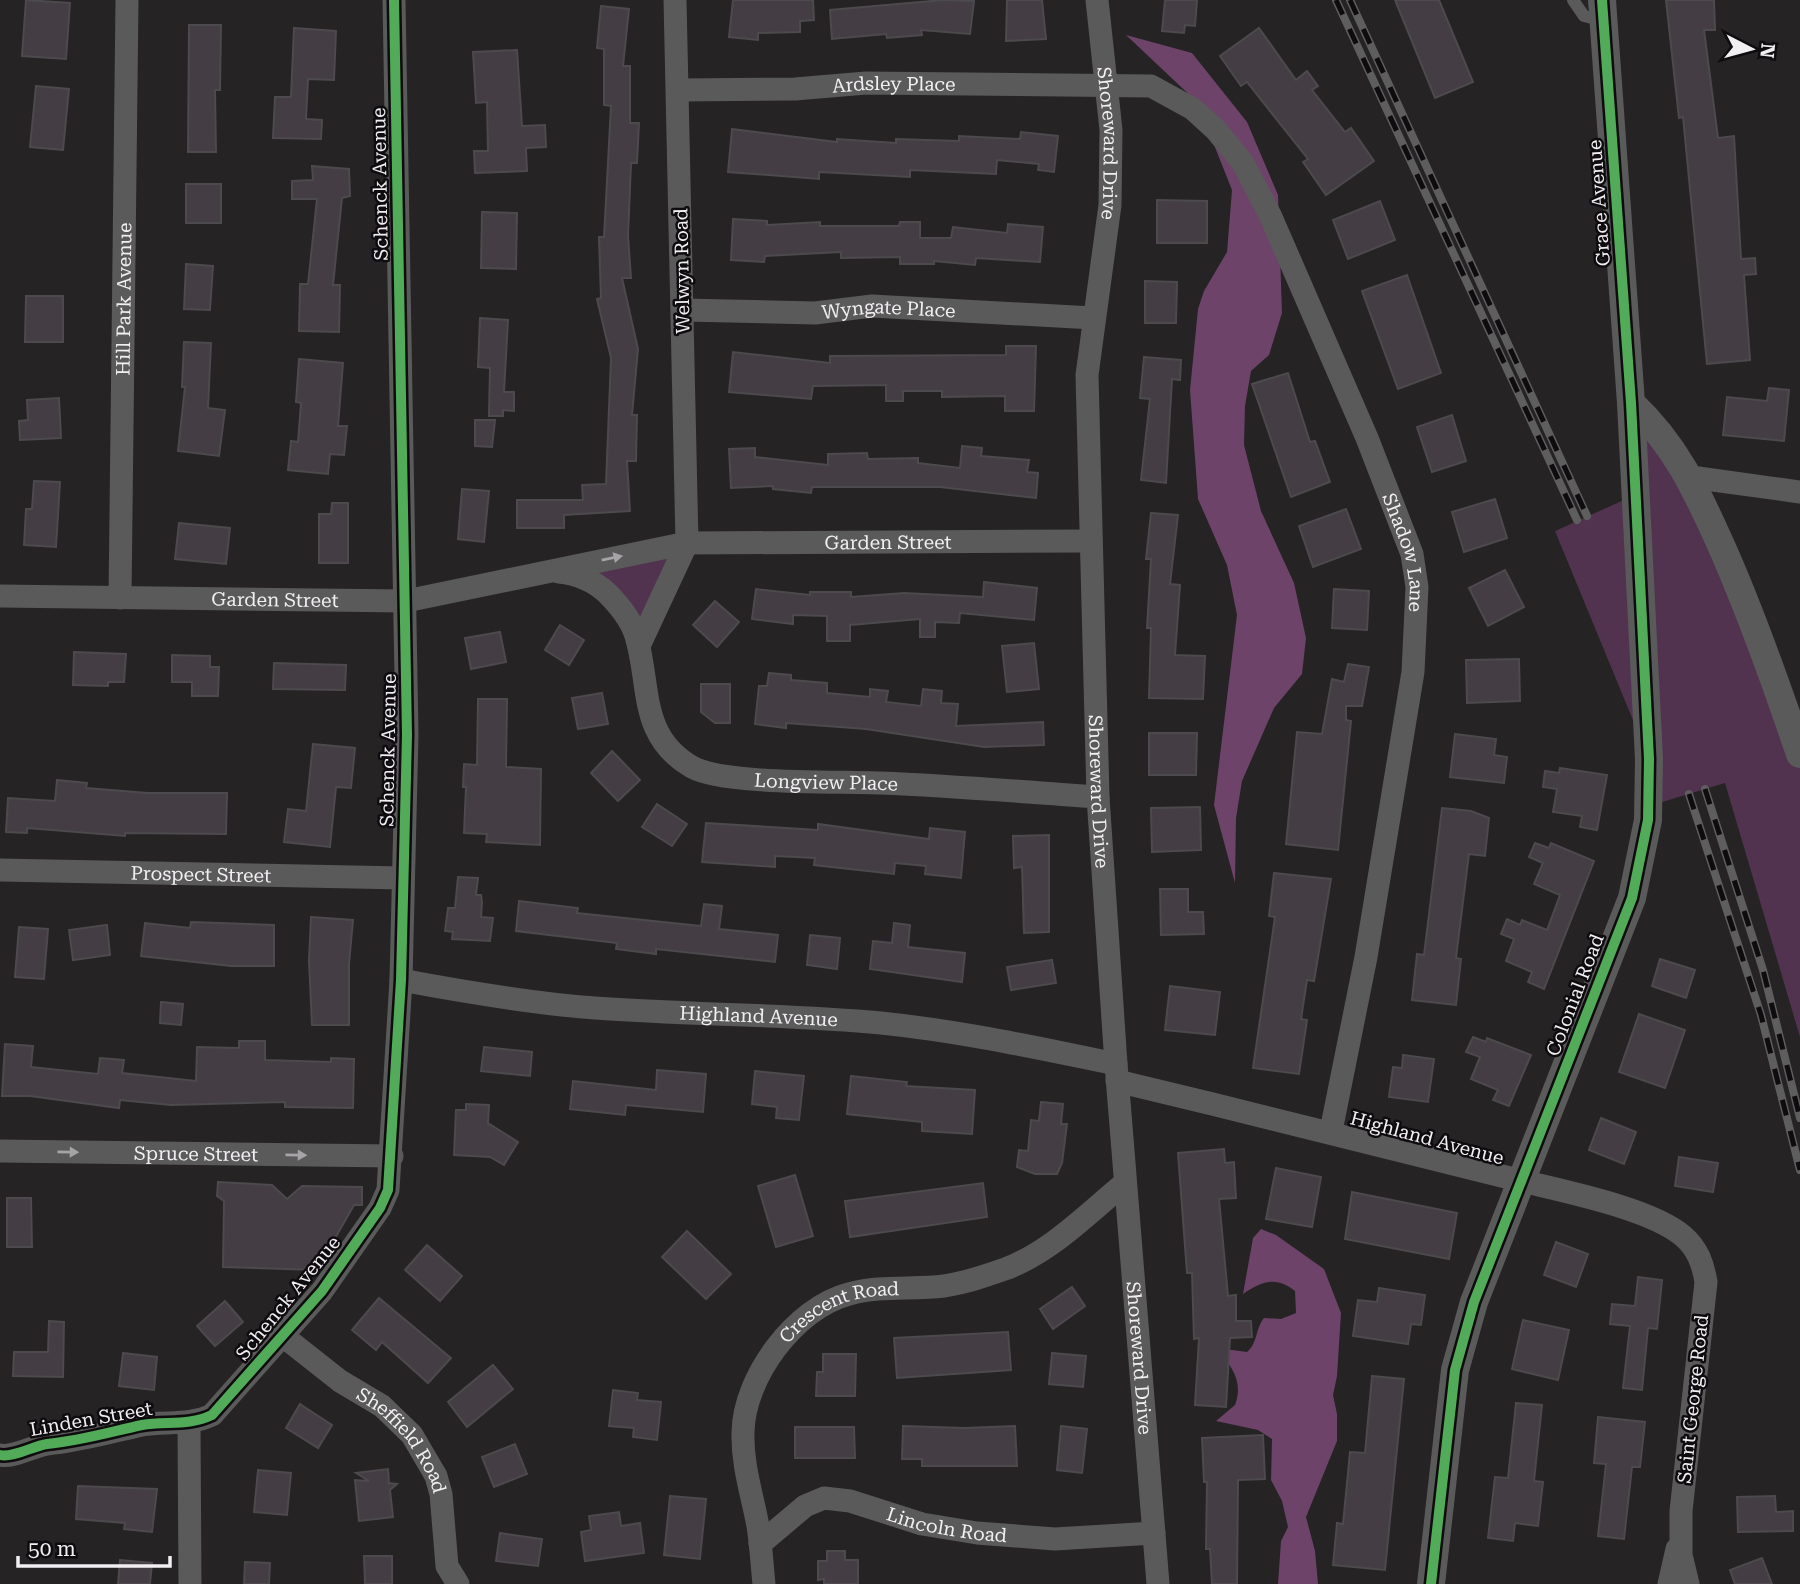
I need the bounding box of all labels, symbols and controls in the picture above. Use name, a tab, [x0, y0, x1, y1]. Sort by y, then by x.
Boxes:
north arrow	[1716, 14, 1786, 84]
text: N	[1755, 42, 1780, 60]
street label: Shoreward Drive	[1093, 66, 1123, 221]
street label: Ardsley Place	[831, 71, 956, 97]
street label: Schenck Avenue	[367, 107, 393, 261]
street label: Grace Avenue	[1583, 139, 1615, 267]
street label: Welwyn Road	[669, 208, 695, 334]
street label: Hill Park Avenue	[111, 222, 136, 376]
street label: Wyngate Place	[820, 294, 956, 324]
street label: Shadow Lane	[1378, 489, 1429, 613]
street label: Garden Street	[824, 530, 952, 554]
one-way arrow	[601, 553, 623, 564]
street label: Garden Street	[211, 587, 339, 612]
street label: Schenck Avenue	[375, 673, 401, 827]
street label: Shoreward Drive	[1084, 714, 1114, 869]
street label: Longview Place	[753, 768, 899, 795]
street label: Prospect Street	[130, 861, 271, 887]
street label: Colonial Road	[1541, 931, 1609, 1059]
street label: Highland Avenue	[679, 1001, 838, 1031]
street label: Highland Avenue	[1348, 1106, 1506, 1170]
street label: Spruce Street	[134, 1141, 258, 1166]
one-way arrow	[57, 1146, 79, 1158]
one-way arrow	[285, 1149, 307, 1161]
street label: Schenck Avenue	[231, 1231, 345, 1365]
street label: Crescent Road	[774, 1277, 899, 1348]
street label: Shoreward Drive	[1122, 1280, 1157, 1435]
street label: Saint George Road	[1673, 1313, 1713, 1485]
street label: Sheffield Road	[353, 1382, 452, 1495]
street label: Linden Street	[28, 1397, 154, 1441]
street label: Lincoln Road	[884, 1502, 1008, 1547]
scale bar	[18, 1524, 170, 1568]
text: 50 m	[28, 1537, 76, 1561]

